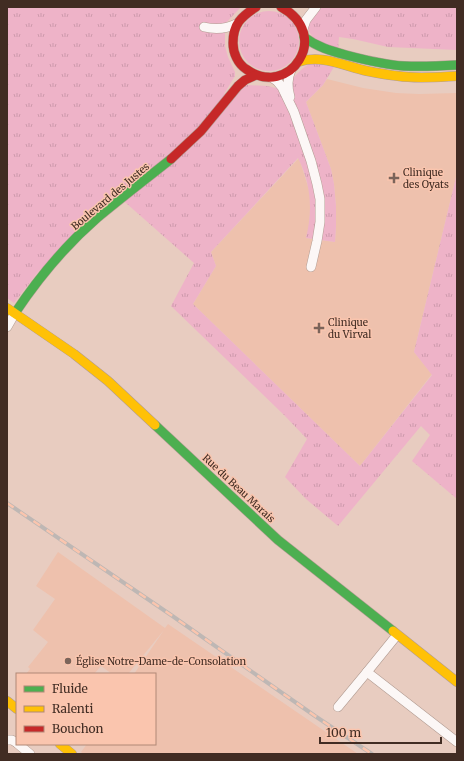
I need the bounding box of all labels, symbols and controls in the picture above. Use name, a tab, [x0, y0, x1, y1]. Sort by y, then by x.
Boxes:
street label: Boulevard des Justes	[69, 160, 152, 233]
place label: Clinique des Oyats	[403, 166, 449, 191]
marker: Clinique des Oyats	[388, 172, 400, 184]
place label: Clinique du Virval	[328, 316, 371, 341]
marker: Clinique du Virval	[313, 322, 325, 334]
street label: Rue du Beau Marais	[200, 451, 278, 525]
place label: Église Notre-Dame-de-Consolation	[76, 654, 246, 668]
marker: Église Notre-Dame-de-Consolation	[63, 656, 73, 666]
legend	[16, 673, 156, 745]
text: Fluide	[52, 681, 88, 696]
text: Ralenti	[52, 701, 93, 716]
scale bar	[320, 719, 441, 745]
text: Bouchon	[52, 721, 104, 736]
text: 100 m	[326, 725, 361, 740]

